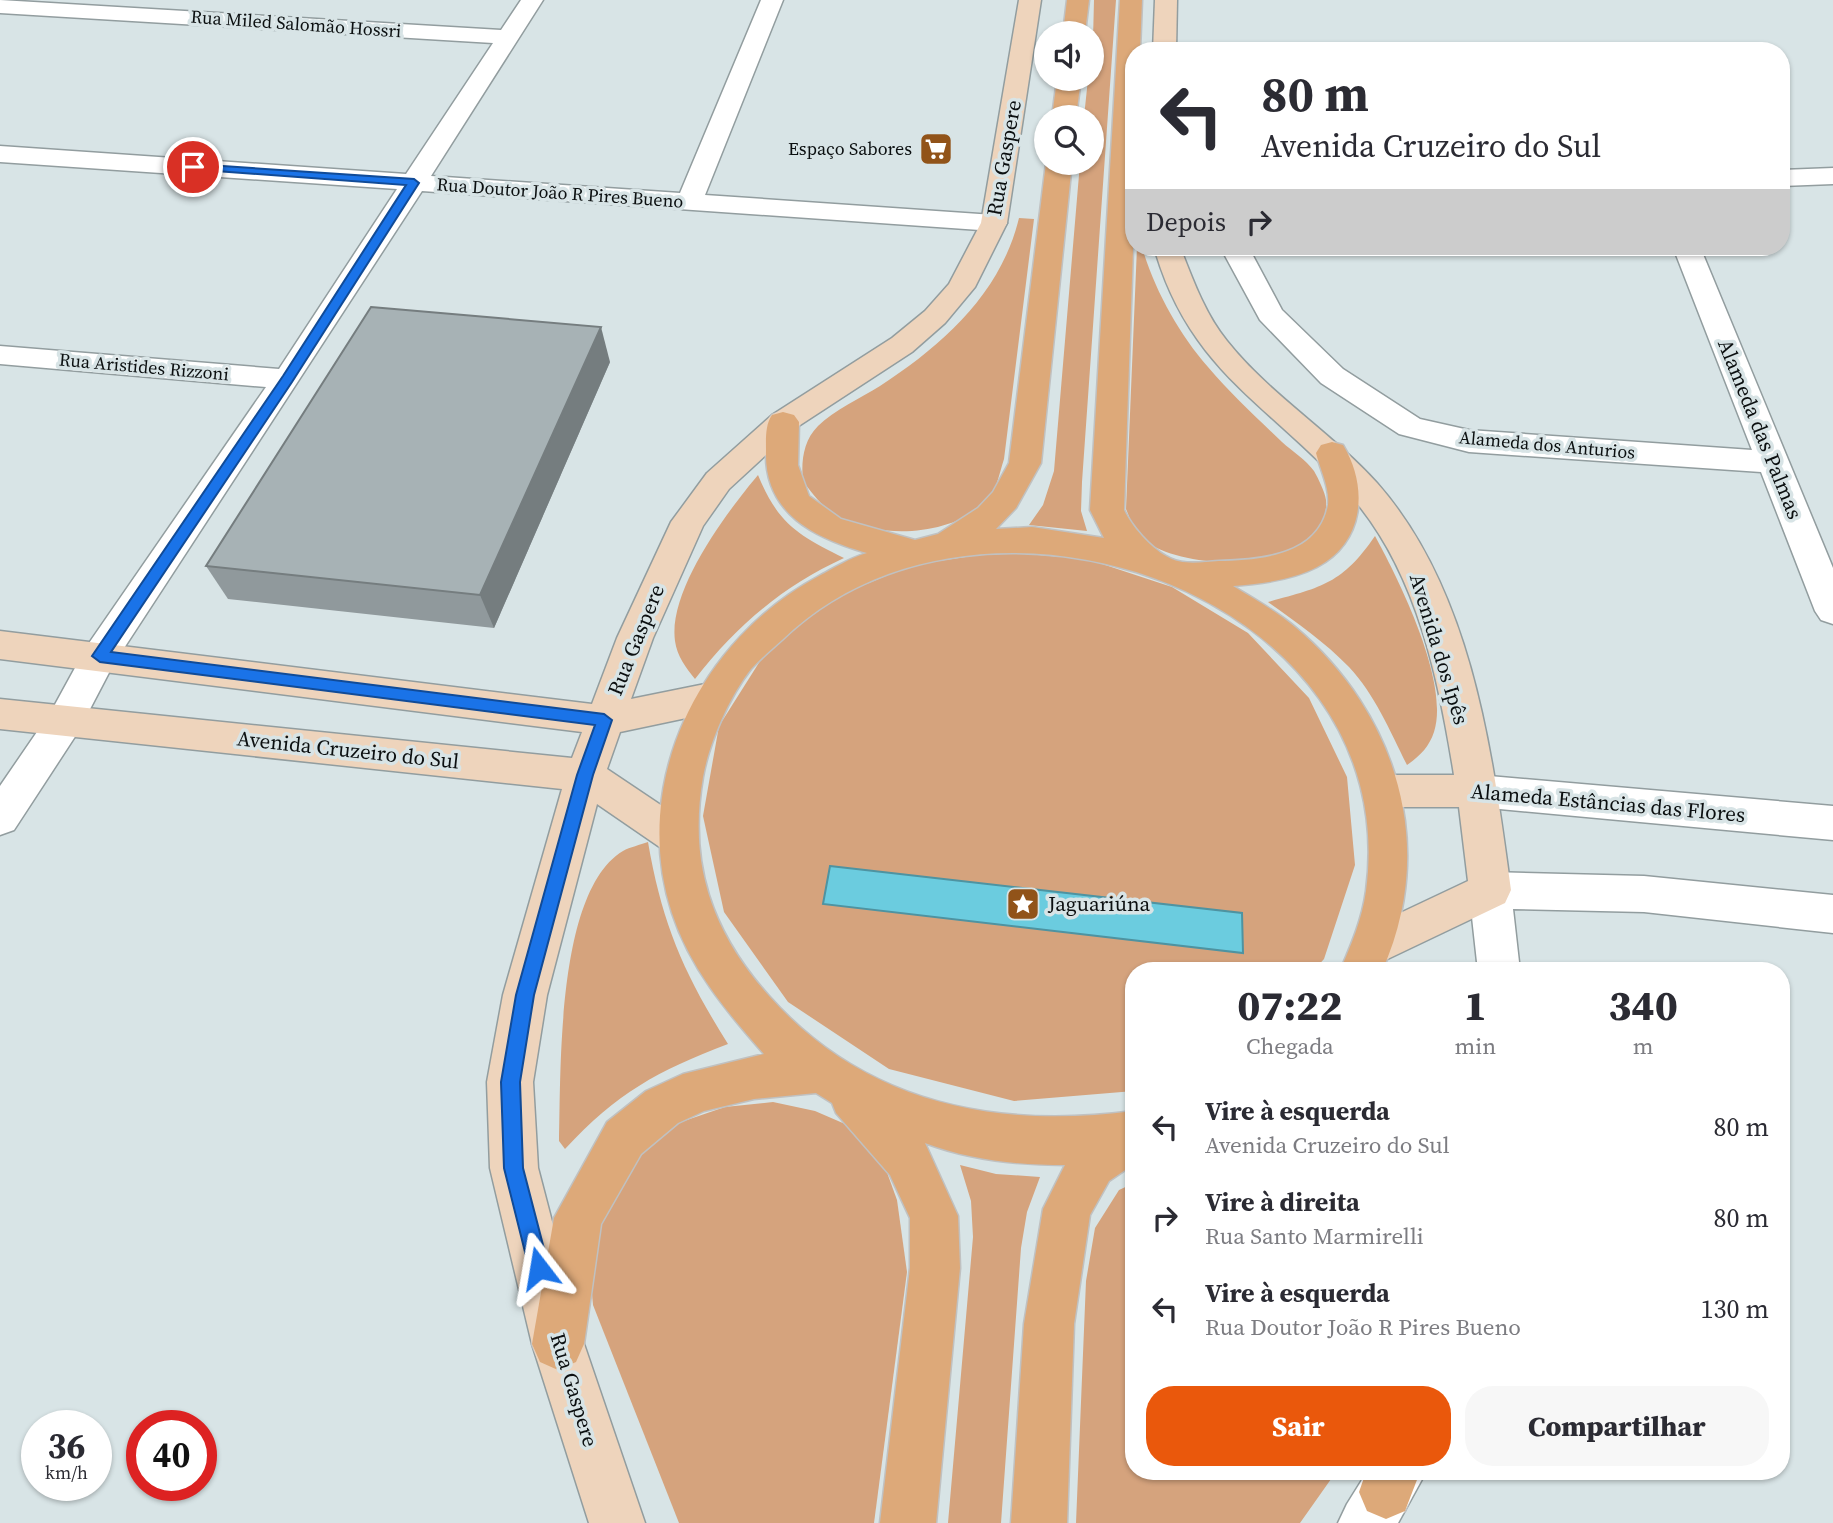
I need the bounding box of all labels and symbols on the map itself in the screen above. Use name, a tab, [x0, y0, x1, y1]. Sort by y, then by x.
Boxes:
street label: Rua Miled Salomão Hossri	[190, 4, 402, 43]
street label: Rua Gaspere	[979, 98, 1028, 218]
supermarket icon: Espaço Sabores	[917, 130, 955, 168]
place label: Espaço Sabores	[788, 136, 912, 161]
pin	[163, 137, 223, 197]
street label: Rua Doutor João R Pires Bueno	[436, 171, 684, 214]
street label: Alameda das Palmas	[1711, 334, 1810, 523]
street label: Rua Aristides Rizzoni	[58, 347, 230, 386]
street label: Alameda dos Anturios	[1458, 424, 1636, 465]
street label: Avenida dos Ipês	[1403, 570, 1476, 728]
street label: Rua Gaspere	[600, 580, 671, 700]
street label: Avenida Cruzeiro do Sul	[236, 723, 461, 776]
street label: Alameda Estâncias das Flores	[1470, 776, 1747, 829]
place icon: Jaguariúna	[1004, 885, 1042, 923]
place label: Jaguariúna	[1047, 889, 1151, 918]
position arrow	[502, 1231, 576, 1305]
street label: Rua Gaspere	[543, 1329, 606, 1450]
speed limit sign: 40	[126, 1410, 217, 1501]

